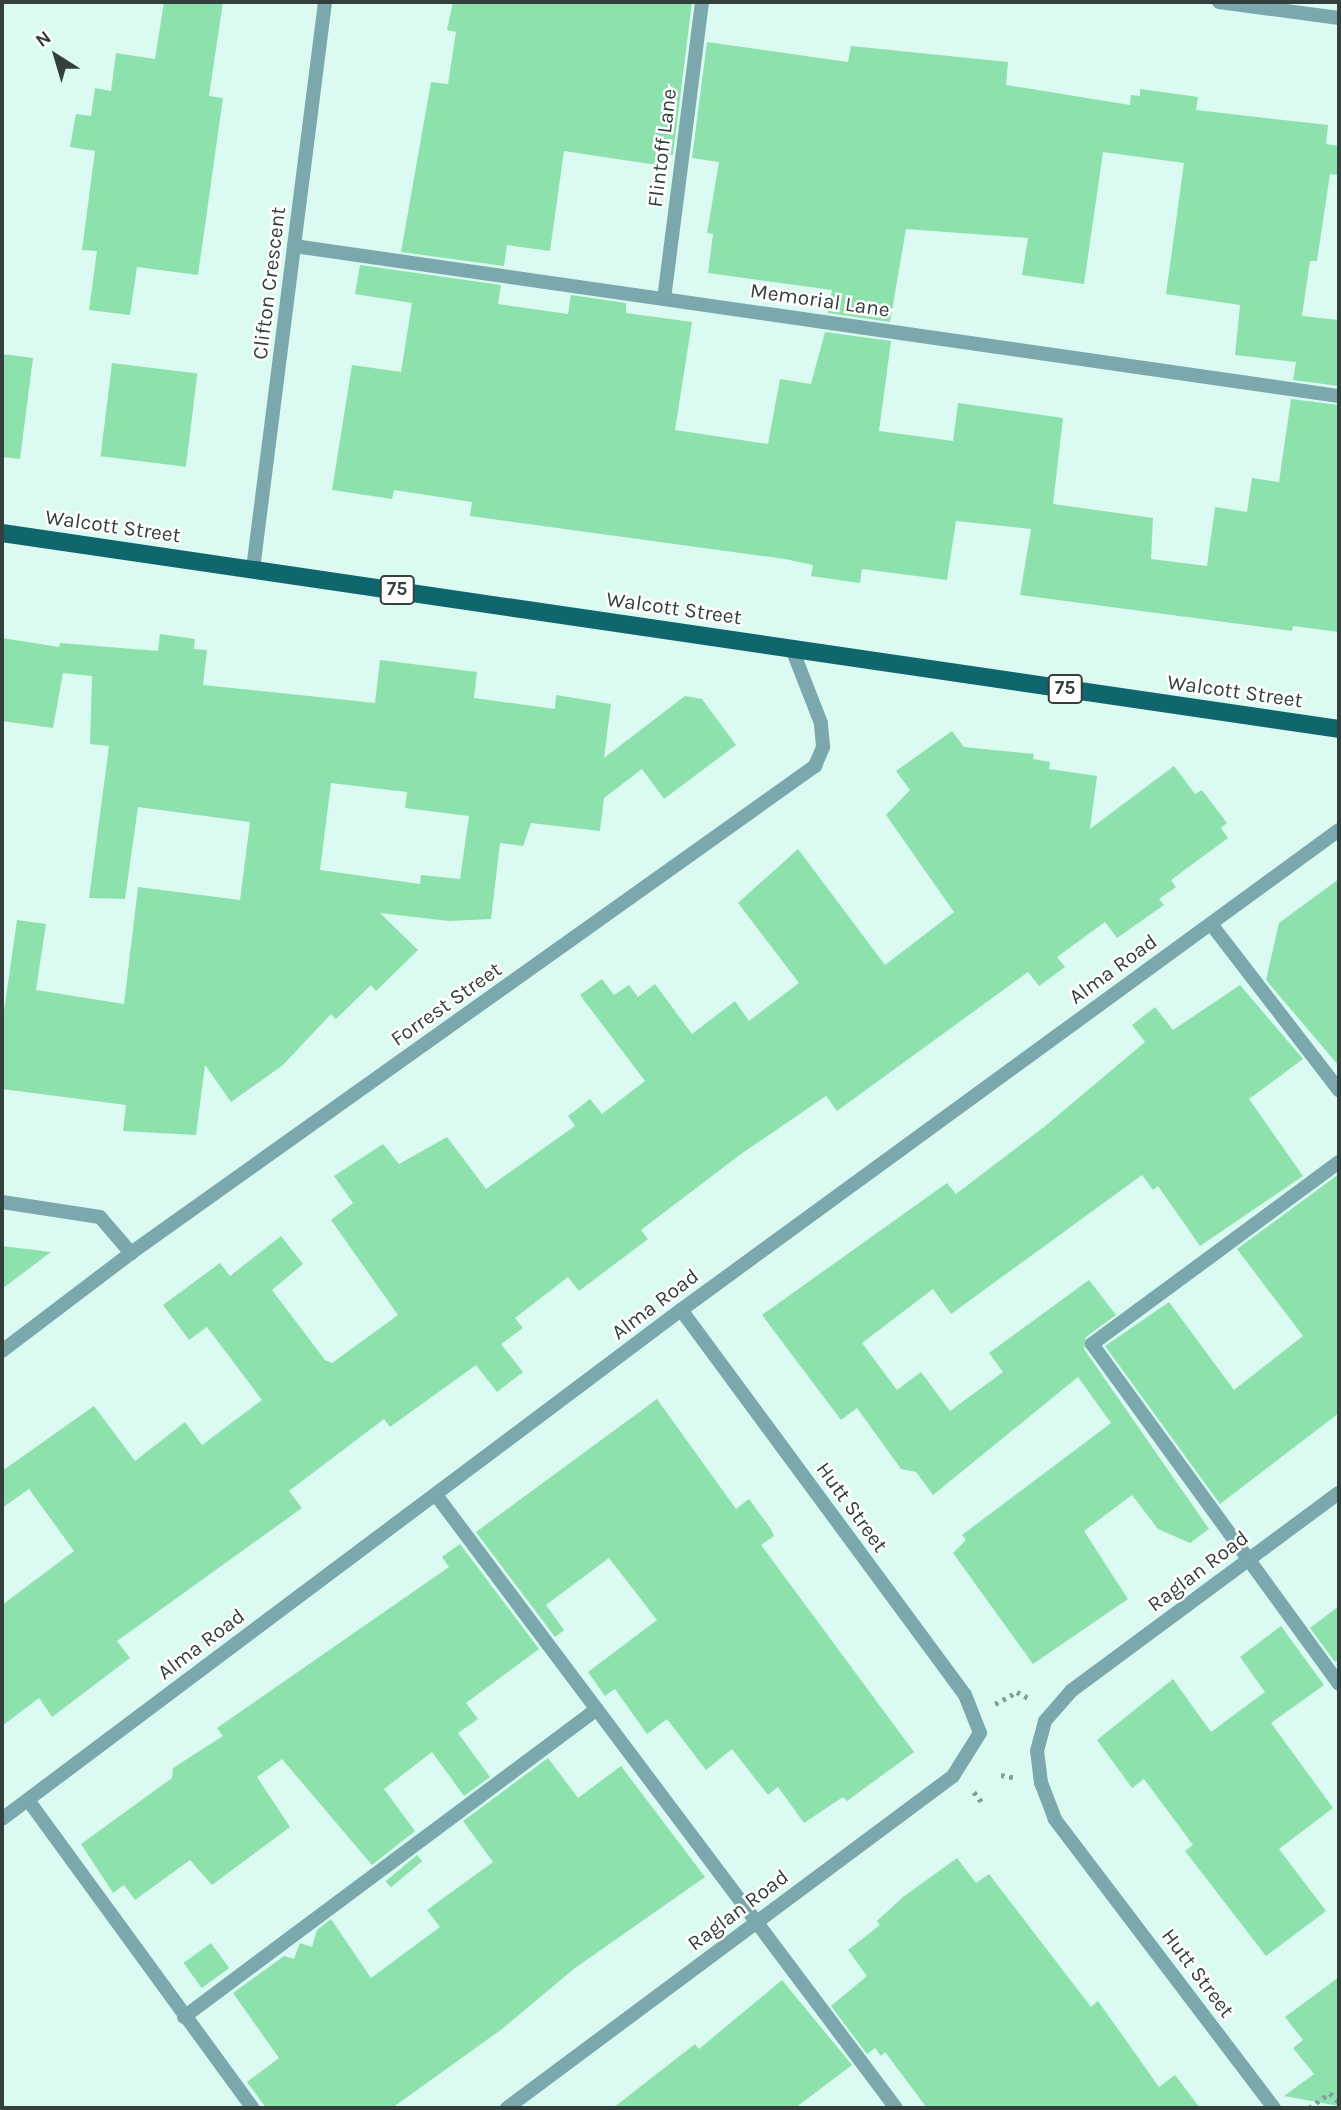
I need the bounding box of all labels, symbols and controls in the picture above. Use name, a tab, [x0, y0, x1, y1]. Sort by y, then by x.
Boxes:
north arrow	[21, 21, 91, 91]
text: N	[31, 26, 55, 52]
street label: Flintoff Lane	[642, 87, 682, 209]
street label: Clifton Crescent	[247, 205, 291, 361]
street label: Memorial Lane	[749, 278, 891, 322]
street label: Walcott Street	[44, 504, 182, 548]
road number: 75	[380, 575, 414, 606]
street label: Walcott Street	[605, 586, 743, 630]
street label: Walcott Street	[1166, 669, 1304, 713]
road number: 75	[1048, 674, 1082, 704]
street label: Alma Road	[1064, 929, 1162, 1009]
street label: Forrest Street	[386, 957, 506, 1051]
street label: Alma Road	[606, 1263, 704, 1345]
street label: Hutt Street	[811, 1457, 893, 1557]
street label: Raglan Road	[1143, 1525, 1253, 1617]
street label: Alma Road	[152, 1603, 250, 1685]
street label: Raglan Road	[683, 1864, 793, 1956]
street label: Hutt Street	[1156, 1923, 1240, 2023]

